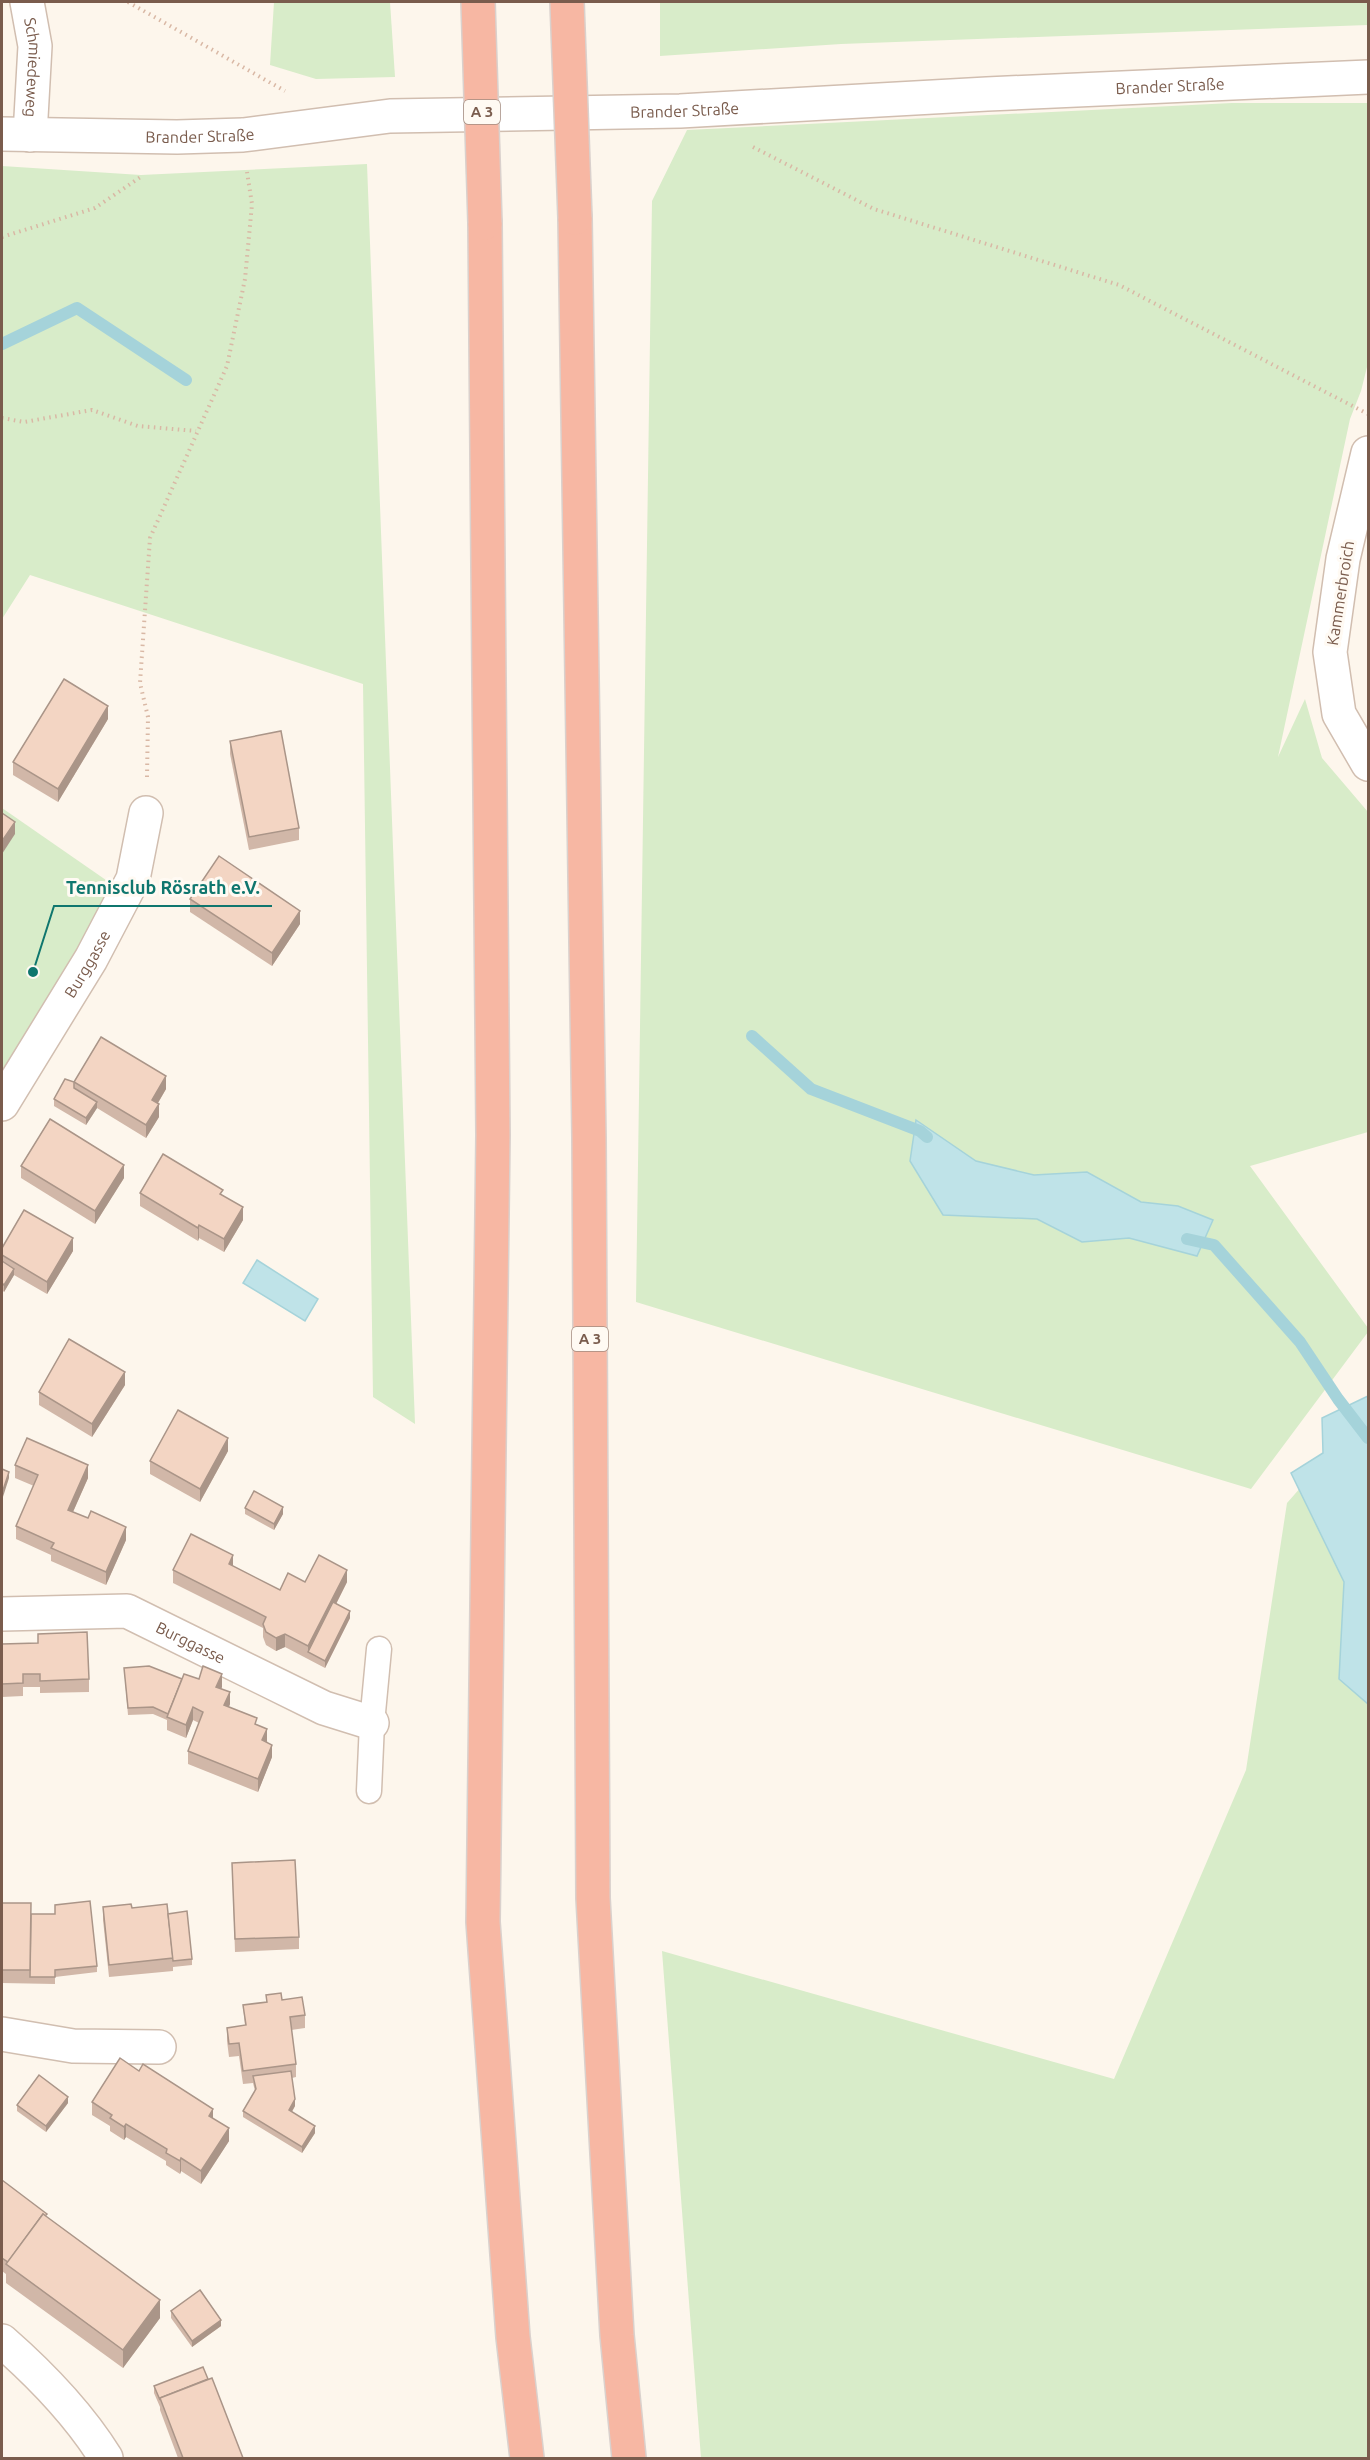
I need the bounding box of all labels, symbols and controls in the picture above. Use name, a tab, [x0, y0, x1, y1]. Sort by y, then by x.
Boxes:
street label: Schmiedeweg	[21, 16, 44, 118]
street label: Brander Straße	[1115, 74, 1225, 97]
street label: Brander Straße	[630, 99, 740, 121]
road number: A 3	[464, 100, 500, 124]
street label: Brander Straße	[145, 125, 256, 146]
street label: Kammerbroich	[1323, 539, 1357, 647]
callout: Tennisclub Rösrath e.V.	[54, 870, 272, 906]
text: Tennisclub Rösrath e.V.	[66, 877, 260, 897]
street label: Burggasse	[61, 927, 113, 1001]
road number: A 3	[572, 1327, 608, 1351]
street label: Burggasse	[153, 1618, 228, 1667]

